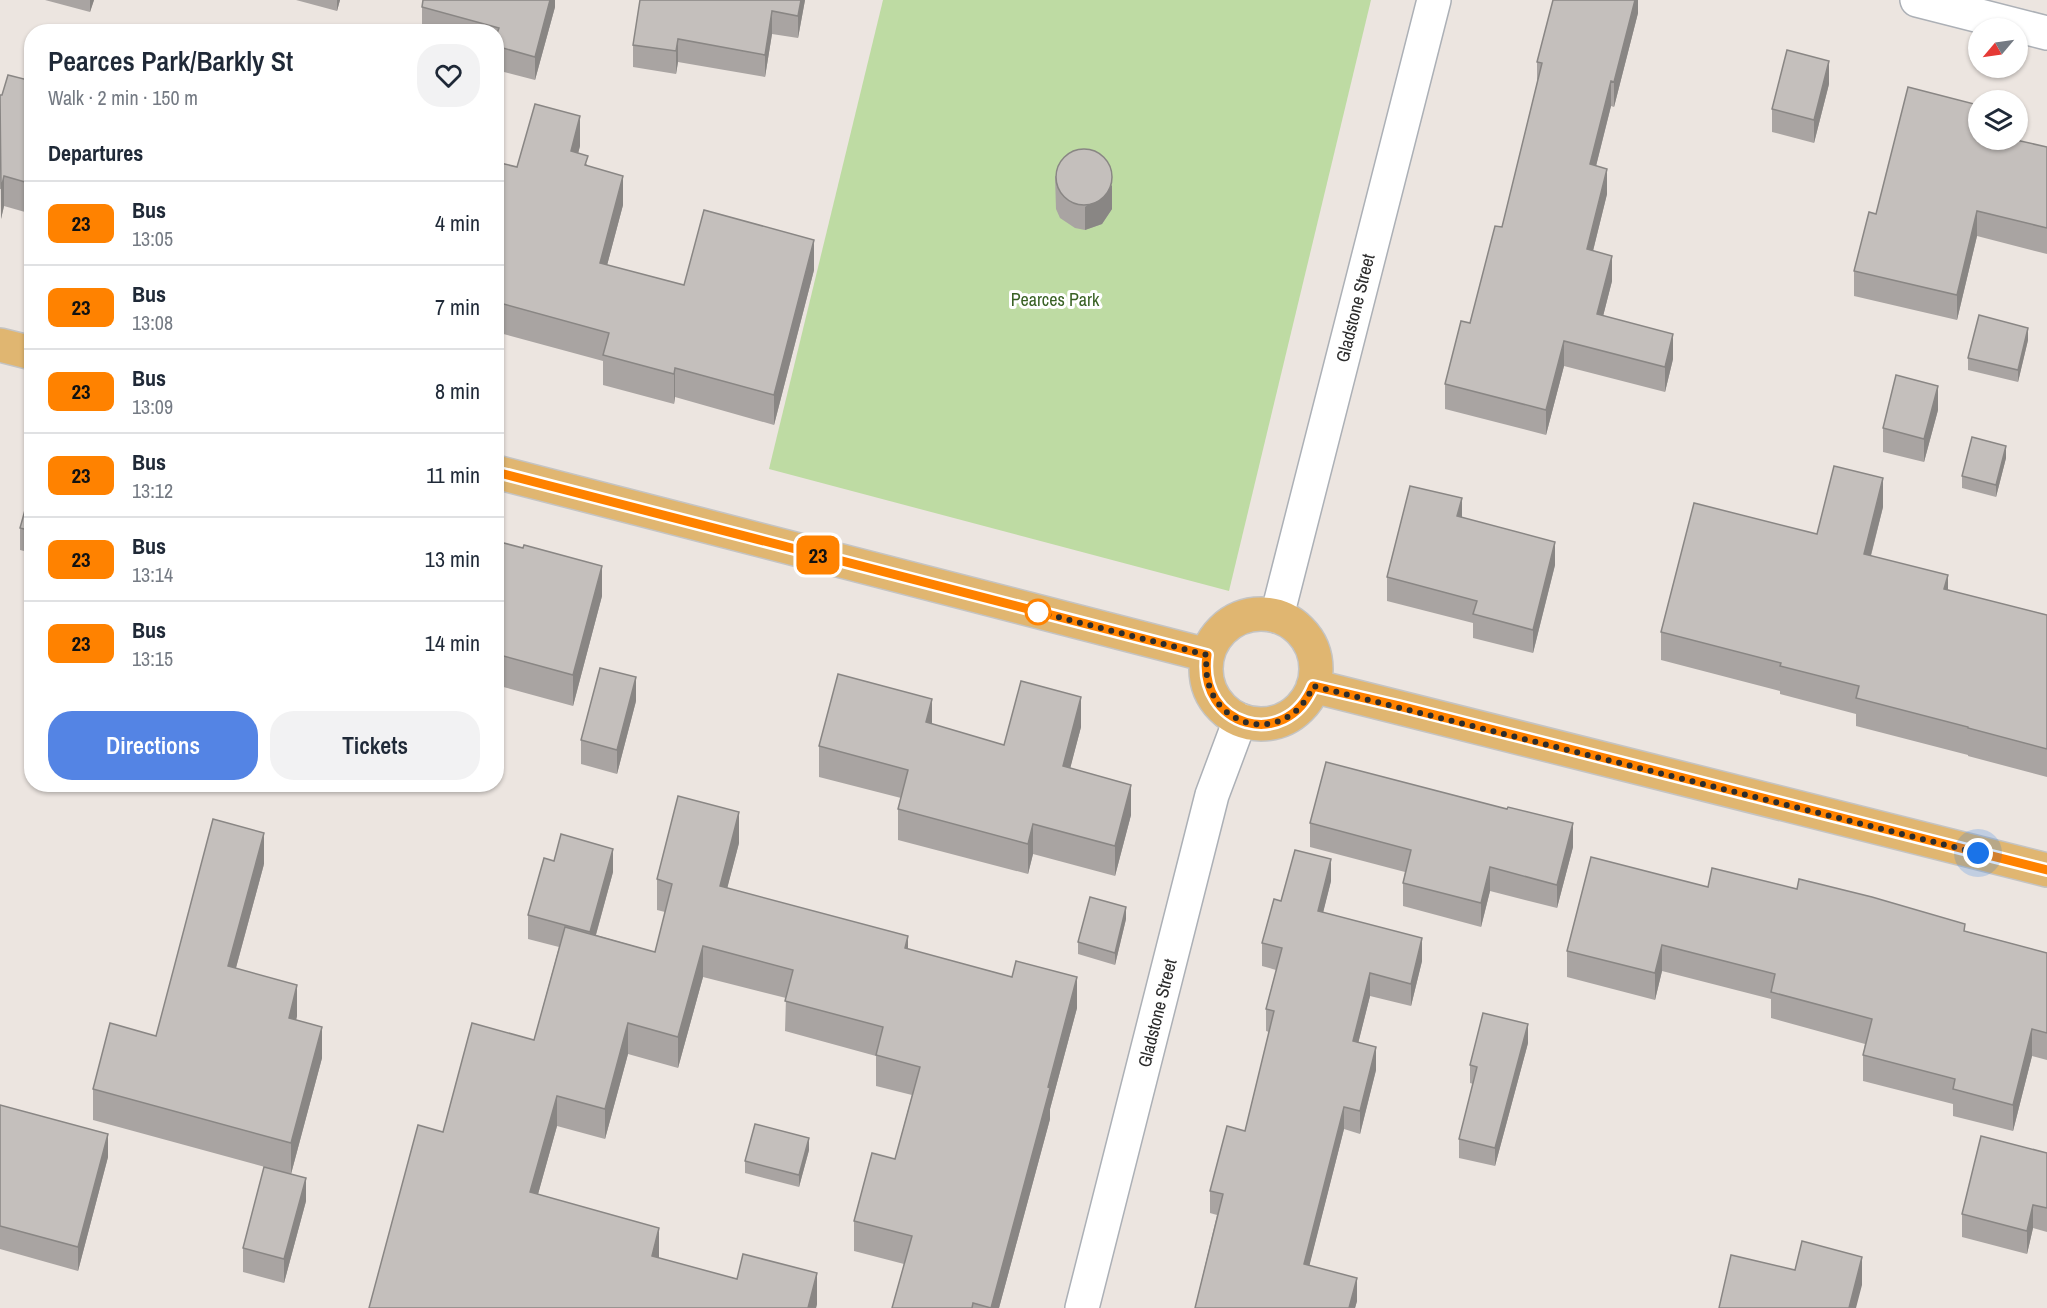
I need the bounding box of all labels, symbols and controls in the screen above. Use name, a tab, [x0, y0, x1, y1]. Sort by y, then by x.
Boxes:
north arrow	[1968, 18, 2028, 78]
map controls	[1968, 18, 2028, 150]
text: Pearces Park/Barkly St	[48, 42, 293, 80]
button: heart	[417, 44, 480, 107]
text: Walk · 2 min · 150 m	[48, 84, 198, 111]
button: layers	[1968, 90, 2028, 150]
text: Departures	[48, 138, 143, 168]
text: Bus	[132, 195, 166, 225]
text: 4 min	[435, 208, 480, 238]
text: 23	[71, 209, 91, 238]
text: 13:05	[132, 225, 173, 252]
street label: Gladstone Street	[1329, 251, 1381, 365]
text: Bus	[132, 279, 166, 309]
park label: Pearces Park	[1011, 287, 1100, 312]
text: 7 min	[435, 292, 480, 322]
text: 23	[71, 293, 91, 322]
text: 13:08	[132, 309, 173, 336]
text: Bus	[132, 363, 166, 393]
text: 8 min	[435, 376, 480, 406]
text: 23	[71, 377, 91, 406]
text: 13:09	[132, 393, 173, 420]
text: Bus	[132, 447, 166, 477]
text: 11 min	[426, 460, 480, 490]
text: 23	[71, 461, 91, 490]
text: 13:12	[132, 477, 173, 504]
text: Bus	[132, 531, 166, 561]
line badge: 23	[791, 536, 845, 574]
text: 23	[808, 541, 828, 570]
text: 13 min	[425, 544, 480, 574]
text: 23	[71, 545, 91, 574]
text: 13:14	[132, 561, 173, 588]
unlabelled marker	[1025, 599, 1051, 625]
text: Bus	[132, 615, 166, 645]
text: 14 min	[425, 628, 480, 658]
text: 23	[71, 629, 91, 658]
text: 13:15	[132, 645, 173, 672]
button: Directions	[48, 711, 258, 780]
button: Tickets	[270, 711, 480, 780]
your location	[1963, 838, 1993, 868]
street label: Gladstone Street	[1131, 956, 1183, 1070]

